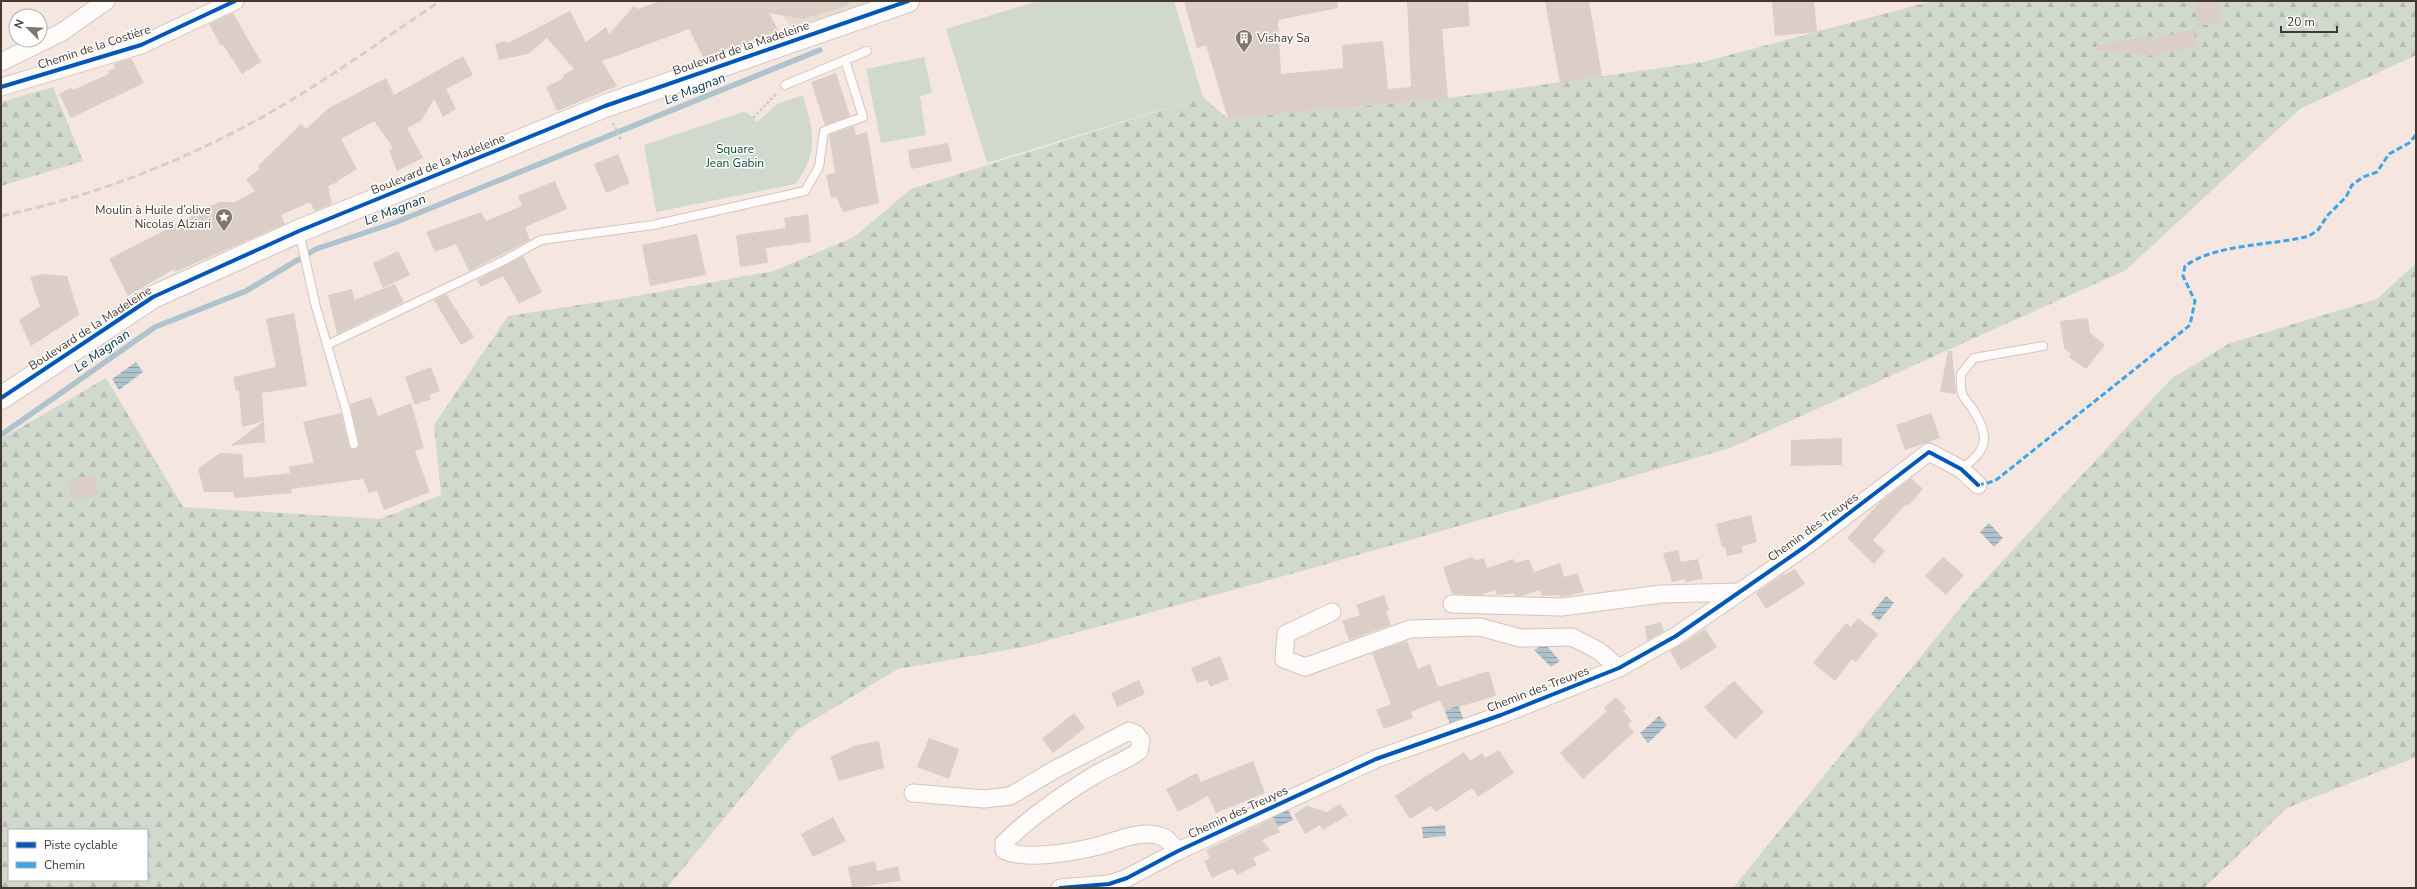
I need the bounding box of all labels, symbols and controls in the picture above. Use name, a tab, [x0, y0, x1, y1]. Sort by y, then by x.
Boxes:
north arrow	[8, 8, 48, 48]
scale bar	[2281, 8, 2337, 34]
text: 20 m	[2287, 14, 2315, 30]
text: N	[11, 17, 28, 31]
street label: Boulevard de la Madeleine	[671, 17, 811, 79]
street label: Chemin de la Costière	[36, 21, 152, 73]
building icon: Vishay Sa	[1234, 28, 1254, 53]
place label: Vishay Sa	[1256, 30, 1310, 46]
water label: Le Magnan	[662, 69, 728, 109]
street label: Boulevard de la Madeleine	[369, 130, 507, 198]
park label: Square Jean Gabin	[705, 141, 764, 171]
water label: Le Magnan	[362, 190, 428, 230]
place label: Moulin à Huile d’olive Nicolas Alziari	[95, 202, 211, 232]
place icon: Moulin à Huile d’olive Nicolas Alziari	[214, 207, 234, 232]
street label: Boulevard de la Madeleine	[26, 282, 154, 374]
water label: Le Magnan	[70, 325, 134, 377]
street label: Chemin des Treuyes	[1764, 489, 1862, 565]
street label: Chemin des Treuyes	[1485, 662, 1592, 716]
street label: Chemin des Treuyes	[1186, 782, 1291, 842]
legend	[8, 829, 148, 881]
text: Piste cyclable	[44, 837, 118, 853]
text: Chemin	[44, 857, 85, 873]

